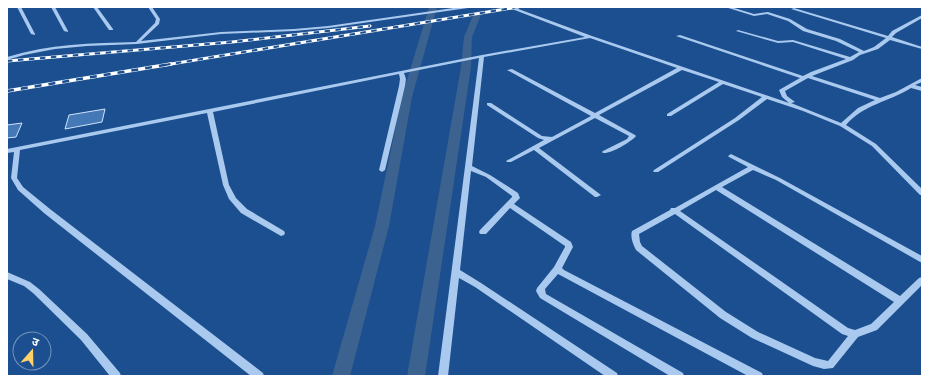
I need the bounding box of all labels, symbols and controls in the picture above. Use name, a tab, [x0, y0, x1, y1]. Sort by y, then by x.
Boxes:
north arrow	[12, 331, 52, 371]
text: उ	[30, 334, 41, 349]

